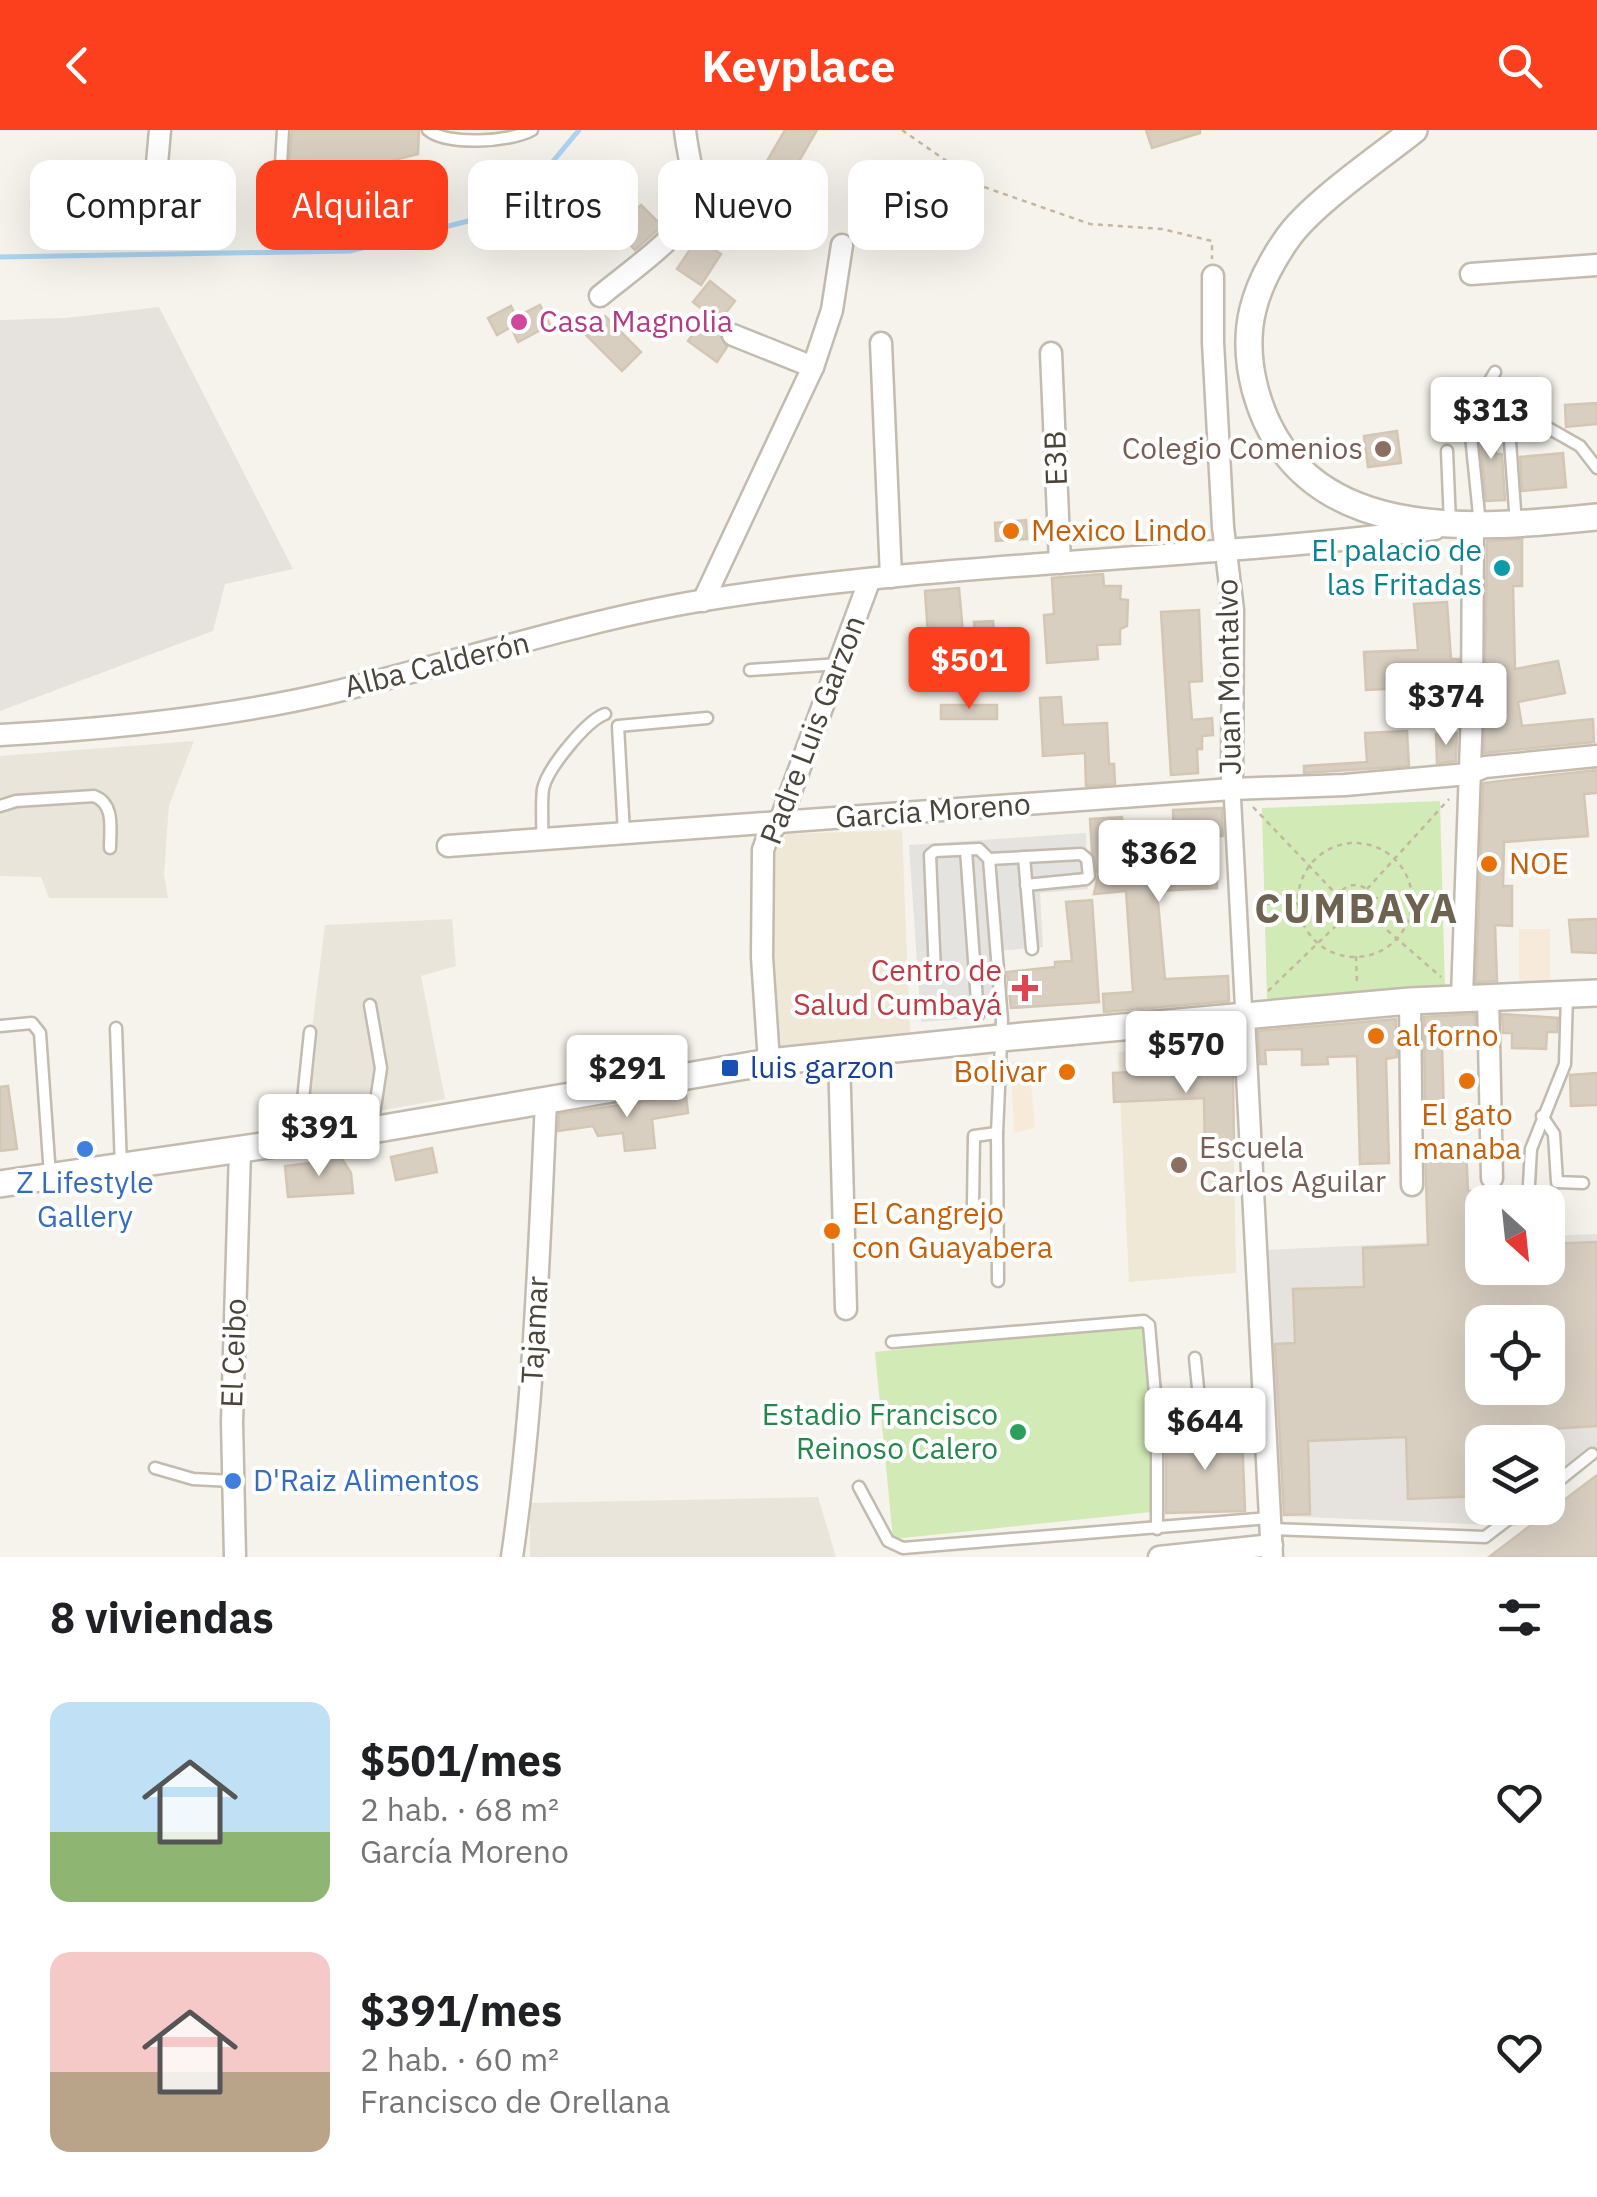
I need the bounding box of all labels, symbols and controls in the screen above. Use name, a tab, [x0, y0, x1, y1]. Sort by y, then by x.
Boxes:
text: Keyplace	[701, 36, 896, 94]
icon: back	[50, 38, 105, 93]
icon: search	[1492, 38, 1547, 93]
chip: Comprar	[30, 160, 236, 250]
chip: Alquilar	[256, 160, 448, 250]
chip: Filtros	[468, 160, 638, 250]
chip: Nuevo	[658, 160, 828, 250]
chip: Piso	[848, 160, 984, 250]
place label: Casa Magnolia	[539, 301, 733, 340]
marker: Casa Magnolia	[508, 311, 530, 333]
pin: $313	[1432, 377, 1550, 462]
text: $313	[1453, 388, 1529, 430]
place label: Colegio Comenios	[1122, 428, 1363, 467]
street label: E3B	[1034, 430, 1075, 486]
marker: Colegio Comenios	[1372, 438, 1394, 460]
place label: Mexico Lindo	[1031, 510, 1207, 549]
marker: Mexico Lindo	[1000, 520, 1022, 542]
place label: El palacio de las Fritadas	[1311, 530, 1482, 603]
marker: El palacio de las Fritadas	[1491, 557, 1513, 579]
street label: Juan Montalvo	[1206, 578, 1249, 776]
street label: Padre Luis Garzon	[750, 610, 873, 849]
street label: Alba Calderón	[340, 622, 533, 705]
pin: $501	[910, 627, 1028, 712]
text: $501	[931, 638, 1007, 680]
pin: $374	[1387, 663, 1505, 748]
text: $374	[1408, 674, 1484, 716]
street label: García Moreno	[834, 783, 1032, 836]
pin: $362	[1100, 820, 1218, 905]
text: $362	[1121, 831, 1197, 873]
place label: NOE	[1509, 843, 1569, 882]
marker: NOE	[1478, 853, 1500, 875]
district label: CUMBAYA	[1254, 882, 1460, 934]
place label: Centro de Salud Cumbayá	[793, 950, 1002, 1023]
marker: Centro de Salud Cumbayá	[1012, 975, 1038, 1001]
pin: $570	[1127, 1011, 1245, 1096]
place label: al forno	[1396, 1015, 1499, 1054]
text: $570	[1148, 1022, 1224, 1064]
marker: al forno	[1365, 1025, 1387, 1047]
pin: $291	[568, 1035, 686, 1120]
text: $291	[589, 1046, 665, 1088]
place label: luis garzon	[750, 1047, 895, 1086]
place label: Bolivar	[953, 1051, 1047, 1090]
marker: luis garzon	[719, 1057, 741, 1079]
marker: Bolivar	[1056, 1061, 1078, 1083]
marker: El gato manaba	[1456, 1070, 1478, 1092]
pin: $391	[260, 1094, 378, 1179]
place label: El gato manaba	[1413, 1094, 1521, 1167]
text: $391	[281, 1105, 357, 1147]
place label: Escuela Carlos Aguilar	[1199, 1127, 1386, 1200]
marker: Z Lifestyle Gallery	[74, 1138, 96, 1160]
marker: Escuela Carlos Aguilar	[1168, 1154, 1190, 1176]
place label: Z Lifestyle Gallery	[16, 1162, 154, 1235]
north arrow	[1465, 1185, 1565, 1285]
map controls	[1465, 1185, 1565, 1525]
place label: El Cangrejo con Guayabera	[852, 1193, 1053, 1266]
marker: El Cangrejo con Guayabera	[821, 1220, 843, 1242]
street label: Tajamar	[511, 1275, 556, 1385]
street label: El Ceibo	[211, 1298, 254, 1408]
button: locate	[1465, 1305, 1565, 1405]
pin: $644	[1146, 1388, 1264, 1473]
place label: Estadio Francisco Reinoso Calero	[762, 1394, 998, 1467]
text: $644	[1167, 1399, 1243, 1441]
marker: Estadio Francisco Reinoso Calero	[1007, 1421, 1029, 1443]
button: layers	[1465, 1425, 1565, 1525]
place label: D'Raiz Alimentos	[253, 1460, 480, 1499]
marker: D'Raiz Alimentos	[222, 1470, 244, 1492]
text: 8 viviendas	[50, 1590, 274, 1645]
icon: filters	[1492, 1590, 1547, 1645]
text: $501/mes	[360, 1733, 562, 1788]
icon: home	[130, 1742, 250, 1862]
icon: heart	[1492, 1775, 1547, 1830]
text: 2 hab. · 68 m²	[360, 1788, 559, 1830]
text: García Moreno	[360, 1830, 569, 1872]
text: $391/mes	[360, 1983, 562, 2038]
icon: home	[130, 1992, 250, 2112]
icon: heart	[1492, 2025, 1547, 2080]
text: 2 hab. · 60 m²	[360, 2038, 559, 2080]
text: Francisco de Orellana	[360, 2080, 670, 2122]

